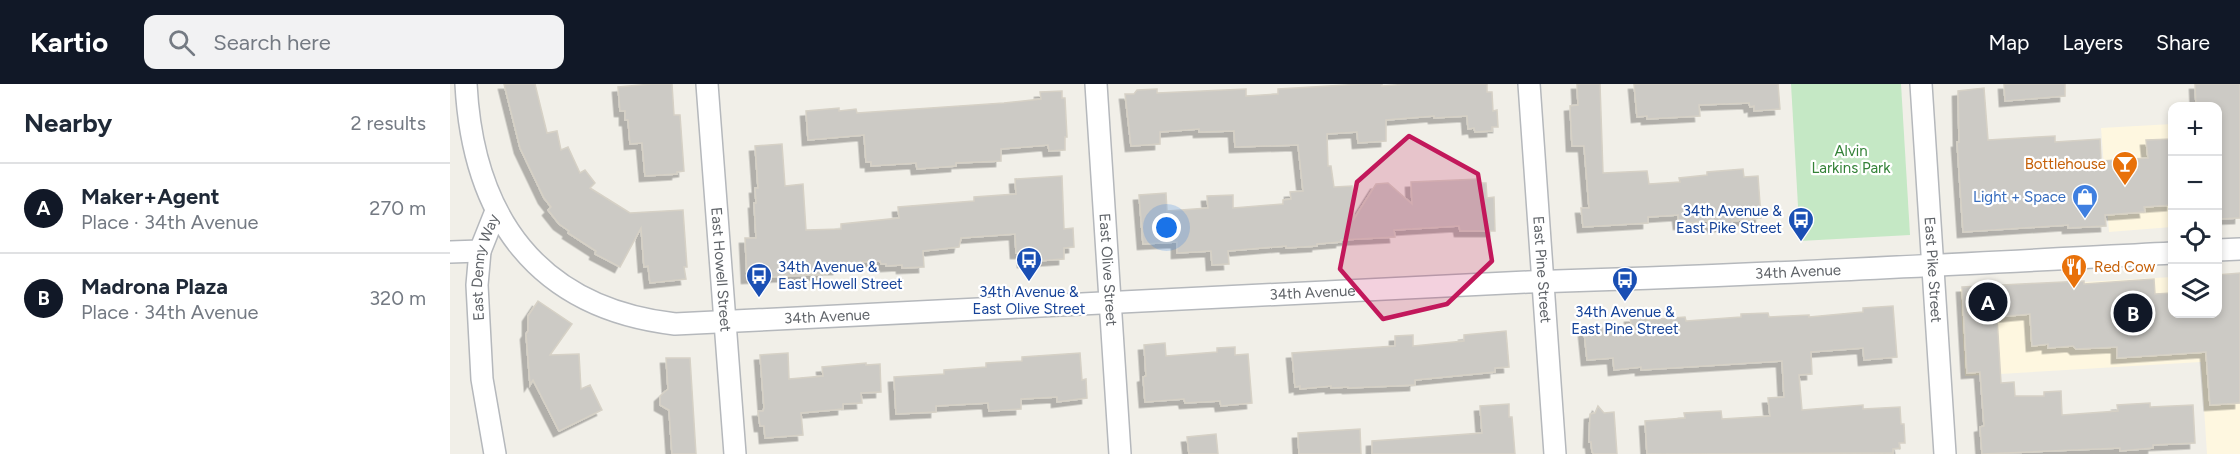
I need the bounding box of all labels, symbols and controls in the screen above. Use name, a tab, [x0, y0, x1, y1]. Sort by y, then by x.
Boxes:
search box	[144, 15, 564, 69]
text: Kartio	[30, 25, 108, 59]
icon: search	[165, 26, 198, 59]
text: Search here	[213, 29, 331, 56]
text: Map	[1989, 30, 2029, 55]
text: Layers	[2062, 30, 2123, 55]
text: Share	[2156, 30, 2210, 55]
map controls	[2168, 102, 2222, 318]
button: +	[2168, 102, 2222, 156]
text: Nearby	[24, 107, 112, 139]
text: 2 results	[350, 111, 426, 135]
park label: Alvin Larkins Park	[1812, 142, 1891, 177]
bar icon: Bottlehouse	[2110, 149, 2140, 187]
place label: Bottlehouse	[2025, 155, 2106, 173]
button: −	[2168, 156, 2222, 210]
shop icon: Light + Space	[2070, 182, 2100, 220]
text: Maker+Agent	[81, 183, 220, 210]
place label: Light + Space	[1973, 188, 2066, 206]
text: A	[36, 196, 51, 220]
text: 270 m	[369, 196, 426, 220]
place label: 34th Avenue & East Pike Street	[1676, 202, 1782, 237]
bus stop icon: 34th Avenue & East Pike Street	[1786, 205, 1816, 243]
street label: East Howell Street	[707, 207, 735, 333]
text: Place · 34th Avenue	[81, 210, 258, 234]
button: locate	[2168, 210, 2222, 264]
street label: East Denny Way	[468, 211, 503, 321]
street label: East Olive Street	[1095, 213, 1121, 327]
your location	[1152, 213, 1181, 242]
street label: East Pine Street	[1529, 215, 1555, 324]
street label: East Pike Street	[1921, 216, 1945, 324]
bus stop icon: 34th Avenue & East Olive Street	[1014, 245, 1044, 283]
restaurant icon: Red Cow	[2059, 252, 2089, 290]
place label: 34th Avenue & East Howell Street	[778, 258, 903, 293]
place label: Red Cow	[2094, 258, 2155, 276]
bus stop icon: 34th Avenue & East Howell Street	[744, 261, 774, 299]
street label: 34th Avenue	[1755, 261, 1841, 283]
button: layers	[2168, 264, 2222, 318]
bus stop icon: 34th Avenue & East Pine Street	[1610, 265, 1640, 303]
text: Madrona Plaza	[81, 273, 228, 300]
pin: A	[1968, 280, 2008, 324]
street label: 34th Avenue	[1269, 282, 1356, 304]
place label: 34th Avenue & East Olive Street	[973, 283, 1086, 318]
text: B	[37, 286, 50, 310]
text: 320 m	[369, 286, 426, 310]
pin: B	[2114, 290, 2152, 336]
text: Place · 34th Avenue	[81, 300, 258, 324]
place label: 34th Avenue & East Pine Street	[1571, 303, 1679, 338]
street label: 34th Avenue	[784, 305, 870, 328]

